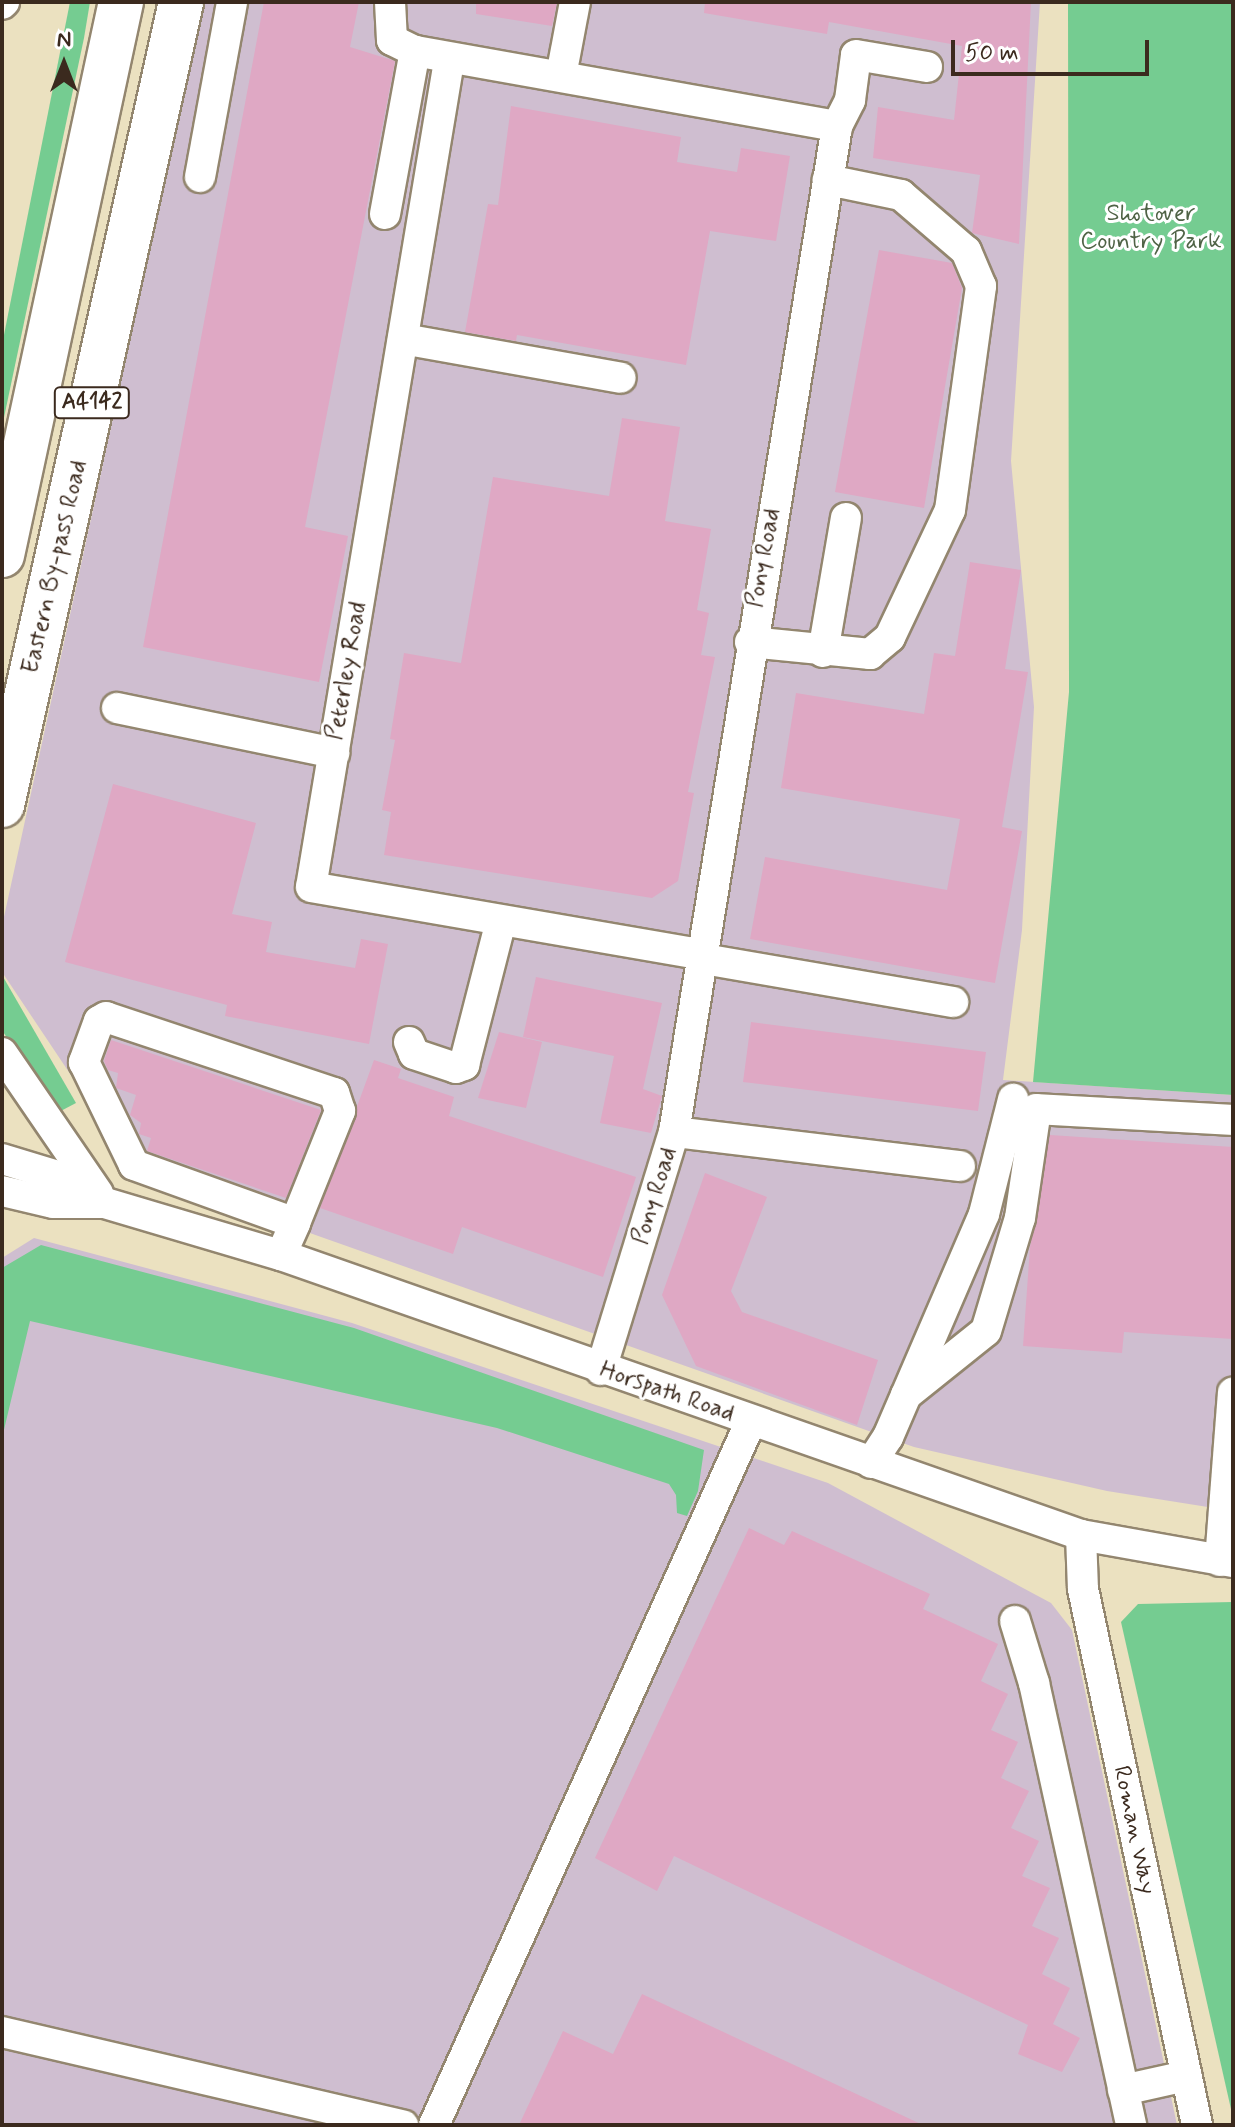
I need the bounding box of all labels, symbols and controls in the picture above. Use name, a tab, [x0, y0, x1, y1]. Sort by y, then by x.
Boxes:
north arrow	[24, 24, 104, 104]
scale bar	[955, 24, 1153, 74]
text: N	[57, 26, 71, 54]
text: 50 m	[965, 38, 1019, 69]
park label: Shotover Country Park	[1082, 200, 1220, 256]
road number: A4142	[52, 385, 132, 421]
street label: Eastern By-pass Road	[16, 457, 94, 677]
street label: Pony Road	[741, 506, 787, 610]
street label: Peterley Road	[321, 600, 373, 742]
street label: Pony Road	[627, 1144, 683, 1248]
street label: Horspath Road	[596, 1356, 738, 1428]
street label: Roman Way	[1106, 1763, 1162, 1897]

